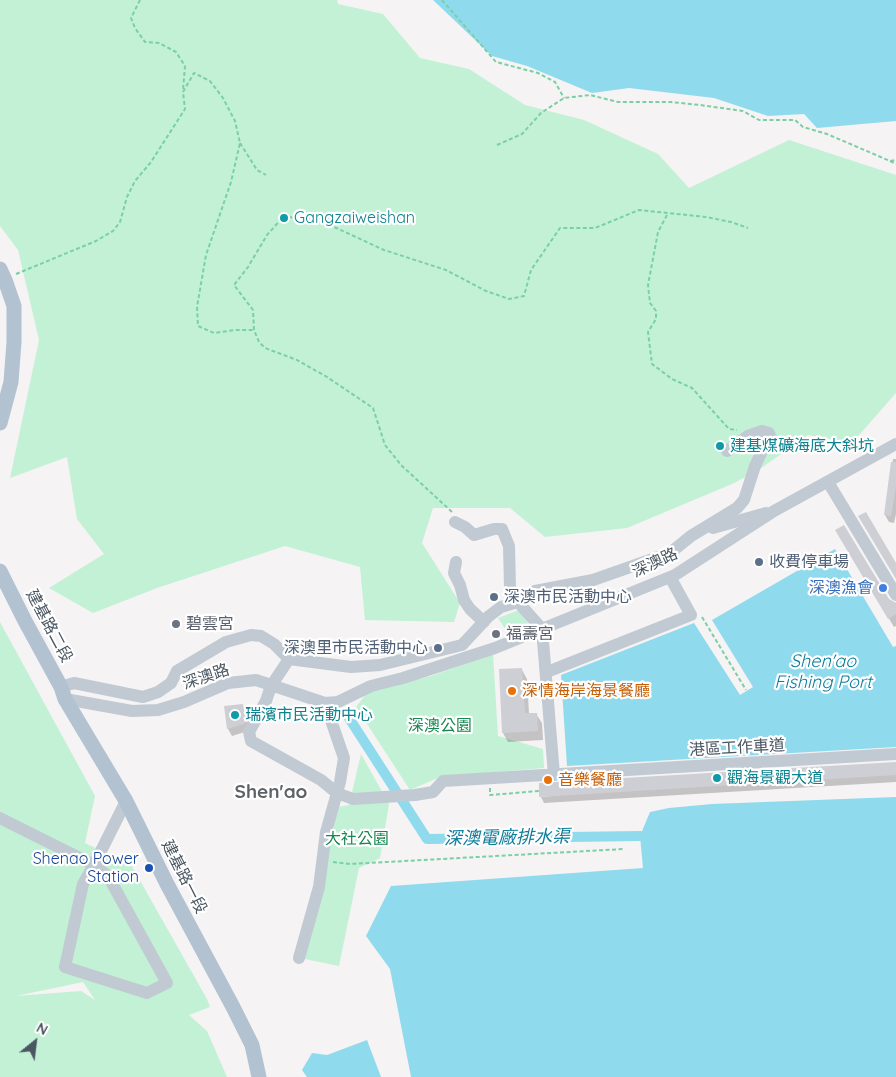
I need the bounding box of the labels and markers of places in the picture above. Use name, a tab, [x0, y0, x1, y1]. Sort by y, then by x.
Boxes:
place label: Gangzaiweishan	[294, 208, 415, 228]
marker: Gangzaiweishan	[278, 212, 290, 224]
place label: 建基煤礦海底大斜坑	[730, 436, 874, 456]
marker: 建基煤礦海底大斜坑	[714, 440, 726, 452]
place label: 收費停車場	[769, 552, 849, 572]
marker: 收費停車場	[753, 556, 765, 568]
place label: 深澳漁會	[809, 578, 873, 598]
marker: 深澳漁會	[877, 582, 889, 594]
place label: 深澳市民活動中心	[504, 587, 632, 607]
marker: 深澳市民活動中心	[488, 591, 500, 603]
place label: 碧雲宮	[186, 614, 234, 634]
marker: 碧雲宮	[170, 618, 182, 630]
place label: 福壽宮	[506, 624, 554, 644]
marker: 福壽宮	[490, 628, 502, 640]
place label: 深澳里市民活動中心	[284, 638, 428, 658]
marker: 深澳里市民活動中心	[432, 642, 444, 654]
place label: 深情海岸海景餐廳	[522, 681, 650, 701]
marker: 深情海岸海景餐廳	[506, 685, 518, 697]
place label: 瑞濱市民活動中心	[245, 705, 373, 725]
marker: 瑞濱市民活動中心	[229, 709, 241, 721]
place label: 觀海景觀大道	[727, 768, 823, 788]
place label: 音樂餐廳	[558, 770, 622, 790]
marker: 觀海景觀大道	[711, 772, 723, 784]
marker: 音樂餐廳	[542, 774, 554, 786]
place label: Shenao Power Station	[33, 849, 139, 887]
marker: Shenao Power Station	[143, 862, 155, 874]

